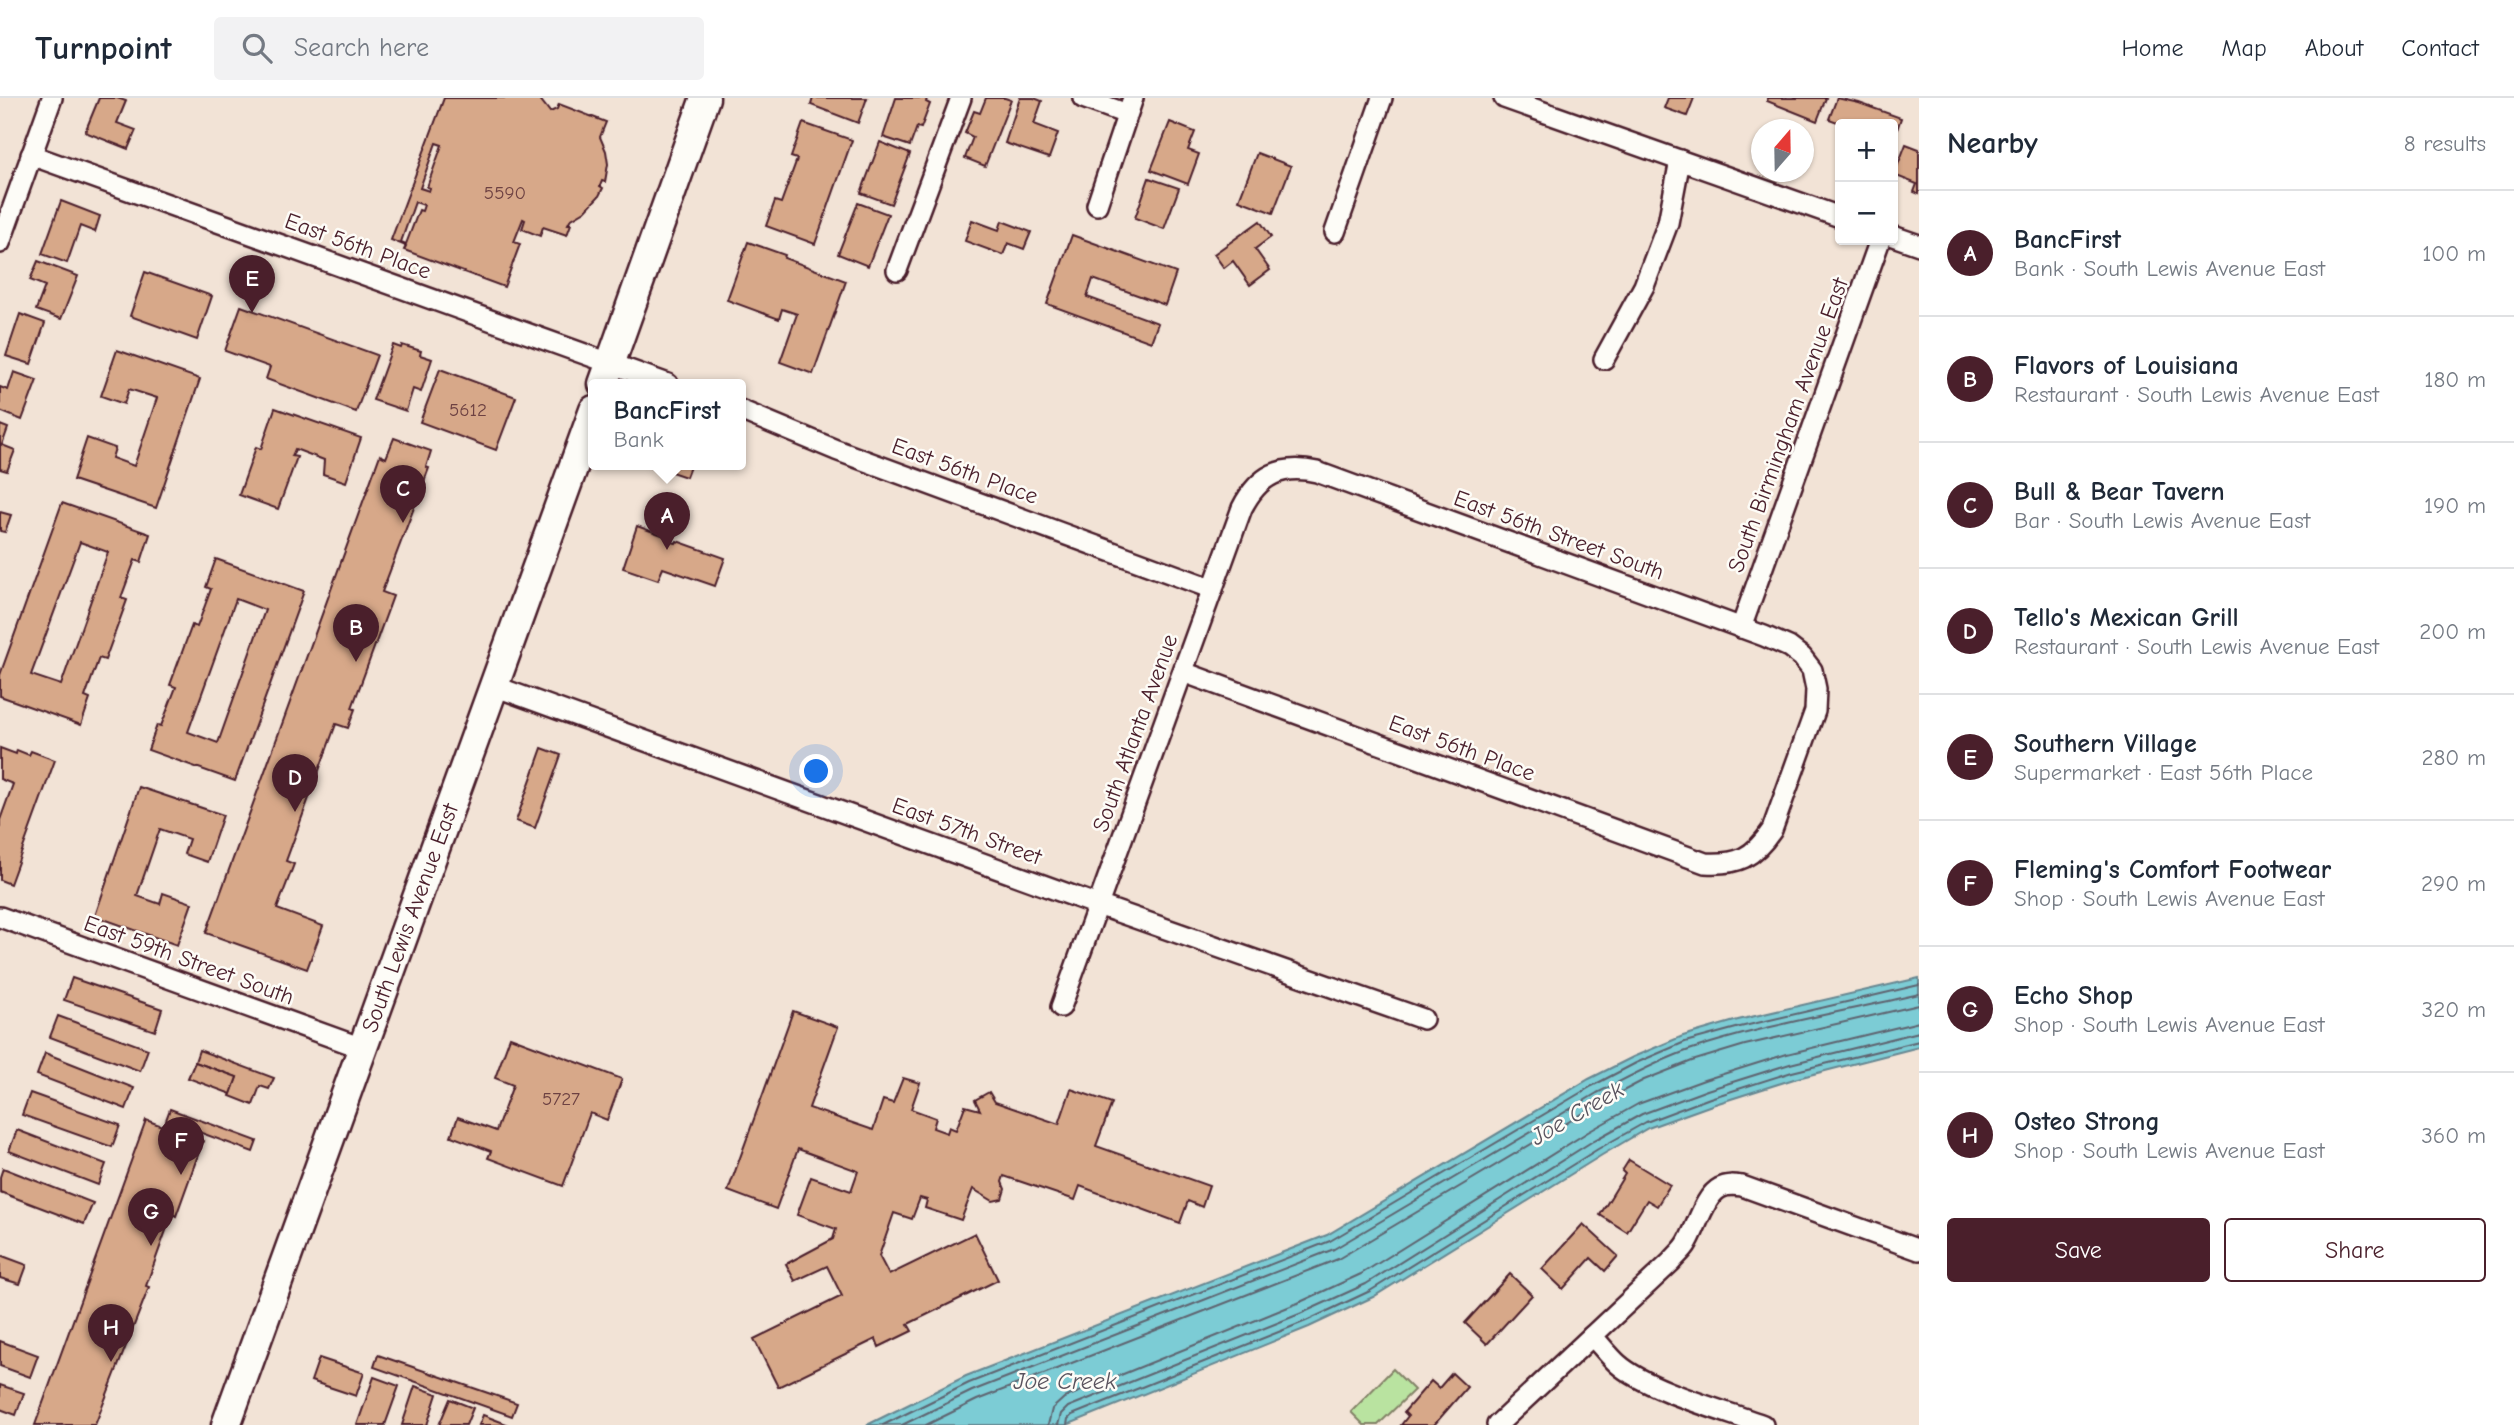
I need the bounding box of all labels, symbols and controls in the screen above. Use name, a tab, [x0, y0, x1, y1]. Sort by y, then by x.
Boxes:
search box	[214, 17, 704, 80]
text: Turnpoint	[35, 29, 172, 67]
icon: search	[238, 29, 276, 67]
text: Search here	[294, 33, 429, 63]
text: Home	[2122, 34, 2183, 62]
text: Map	[2221, 34, 2267, 62]
text: About	[2305, 34, 2363, 62]
text: Contact	[2401, 34, 2479, 62]
north arrow	[1751, 119, 1814, 182]
map controls	[1835, 119, 1898, 245]
button: +	[1835, 119, 1898, 182]
text: Nearby	[1947, 126, 2038, 161]
text: 8 results	[2404, 130, 2486, 157]
house number: 5590	[484, 182, 526, 204]
button: −	[1835, 182, 1898, 245]
street label: East 56th Place	[281, 207, 435, 285]
text: BancFirst	[2014, 225, 2121, 255]
text: A	[1964, 240, 1976, 267]
text: 100 m	[2422, 240, 2486, 267]
pin: E	[229, 255, 275, 313]
text: Bank · South Lewis Avenue East	[2014, 255, 2325, 282]
street label: South Birmingham Avenue East	[1722, 273, 1854, 576]
text: Flavors of Louisiana	[2014, 351, 2239, 381]
text: B	[1963, 366, 1977, 393]
text: 180 m	[2424, 366, 2486, 393]
popup	[588, 379, 746, 470]
text: Restaurant · South Lewis Avenue East	[2014, 381, 2379, 408]
text: BancFirst	[614, 396, 720, 426]
house number: 5612	[449, 399, 487, 421]
text: Bank	[614, 426, 664, 453]
street label: East 56th Place	[888, 432, 1042, 510]
pin: C	[380, 465, 426, 523]
text: Bull & Bear Tavern	[2014, 477, 2225, 507]
street label: East 56th Street South	[1450, 484, 1668, 586]
pin: A	[644, 492, 690, 550]
text: C	[1963, 492, 1977, 519]
text: 190 m	[2424, 492, 2486, 519]
text: Bar · South Lewis Avenue East	[2014, 507, 2310, 534]
text: Tello's Mexican Grill	[2014, 603, 2239, 633]
pin: B	[333, 604, 379, 662]
text: D	[1963, 618, 1977, 645]
text: 200 m	[2419, 618, 2486, 645]
street label: South Atlanta Avenue	[1087, 631, 1183, 835]
text: Restaurant · South Lewis Avenue East	[2014, 633, 2379, 660]
street label: East 56th Place	[1385, 709, 1539, 787]
text: Southern Village	[2014, 729, 2197, 759]
text: E	[1963, 744, 1977, 771]
text: 280 m	[2421, 744, 2486, 771]
pin: D	[272, 754, 318, 812]
your location	[799, 754, 833, 788]
text: Supermarket · East 56th Place	[2014, 759, 2313, 786]
street label: East 57th Street	[889, 791, 1047, 871]
street label: South Lewis Avenue East	[356, 799, 464, 1036]
text: Fleming's Comfort Footwear	[2014, 855, 2331, 885]
text: F	[1963, 870, 1977, 897]
text: 290 m	[2421, 870, 2486, 897]
text: Shop · South Lewis Avenue East	[2014, 885, 2324, 912]
street label: East 59th Street South	[80, 909, 298, 1011]
text: Echo Shop	[2014, 981, 2133, 1011]
text: G	[1962, 996, 1978, 1023]
text: 320 m	[2422, 996, 2486, 1023]
text: Shop · South Lewis Avenue East	[2014, 1011, 2324, 1038]
water label: Joe Creek	[1525, 1075, 1629, 1151]
house number: 5727	[542, 1088, 580, 1110]
text: Osteo Strong	[2014, 1107, 2160, 1137]
pin: F	[158, 1117, 204, 1175]
text: H	[1962, 1122, 1978, 1149]
text: 360 m	[2421, 1122, 2486, 1149]
text: Shop · South Lewis Avenue East	[2014, 1137, 2324, 1164]
pin: G	[128, 1188, 174, 1246]
button: Save	[1947, 1218, 2210, 1282]
button: Share	[2224, 1218, 2486, 1282]
pin: H	[88, 1304, 134, 1362]
water label: Joe Creek	[1012, 1367, 1117, 1395]

